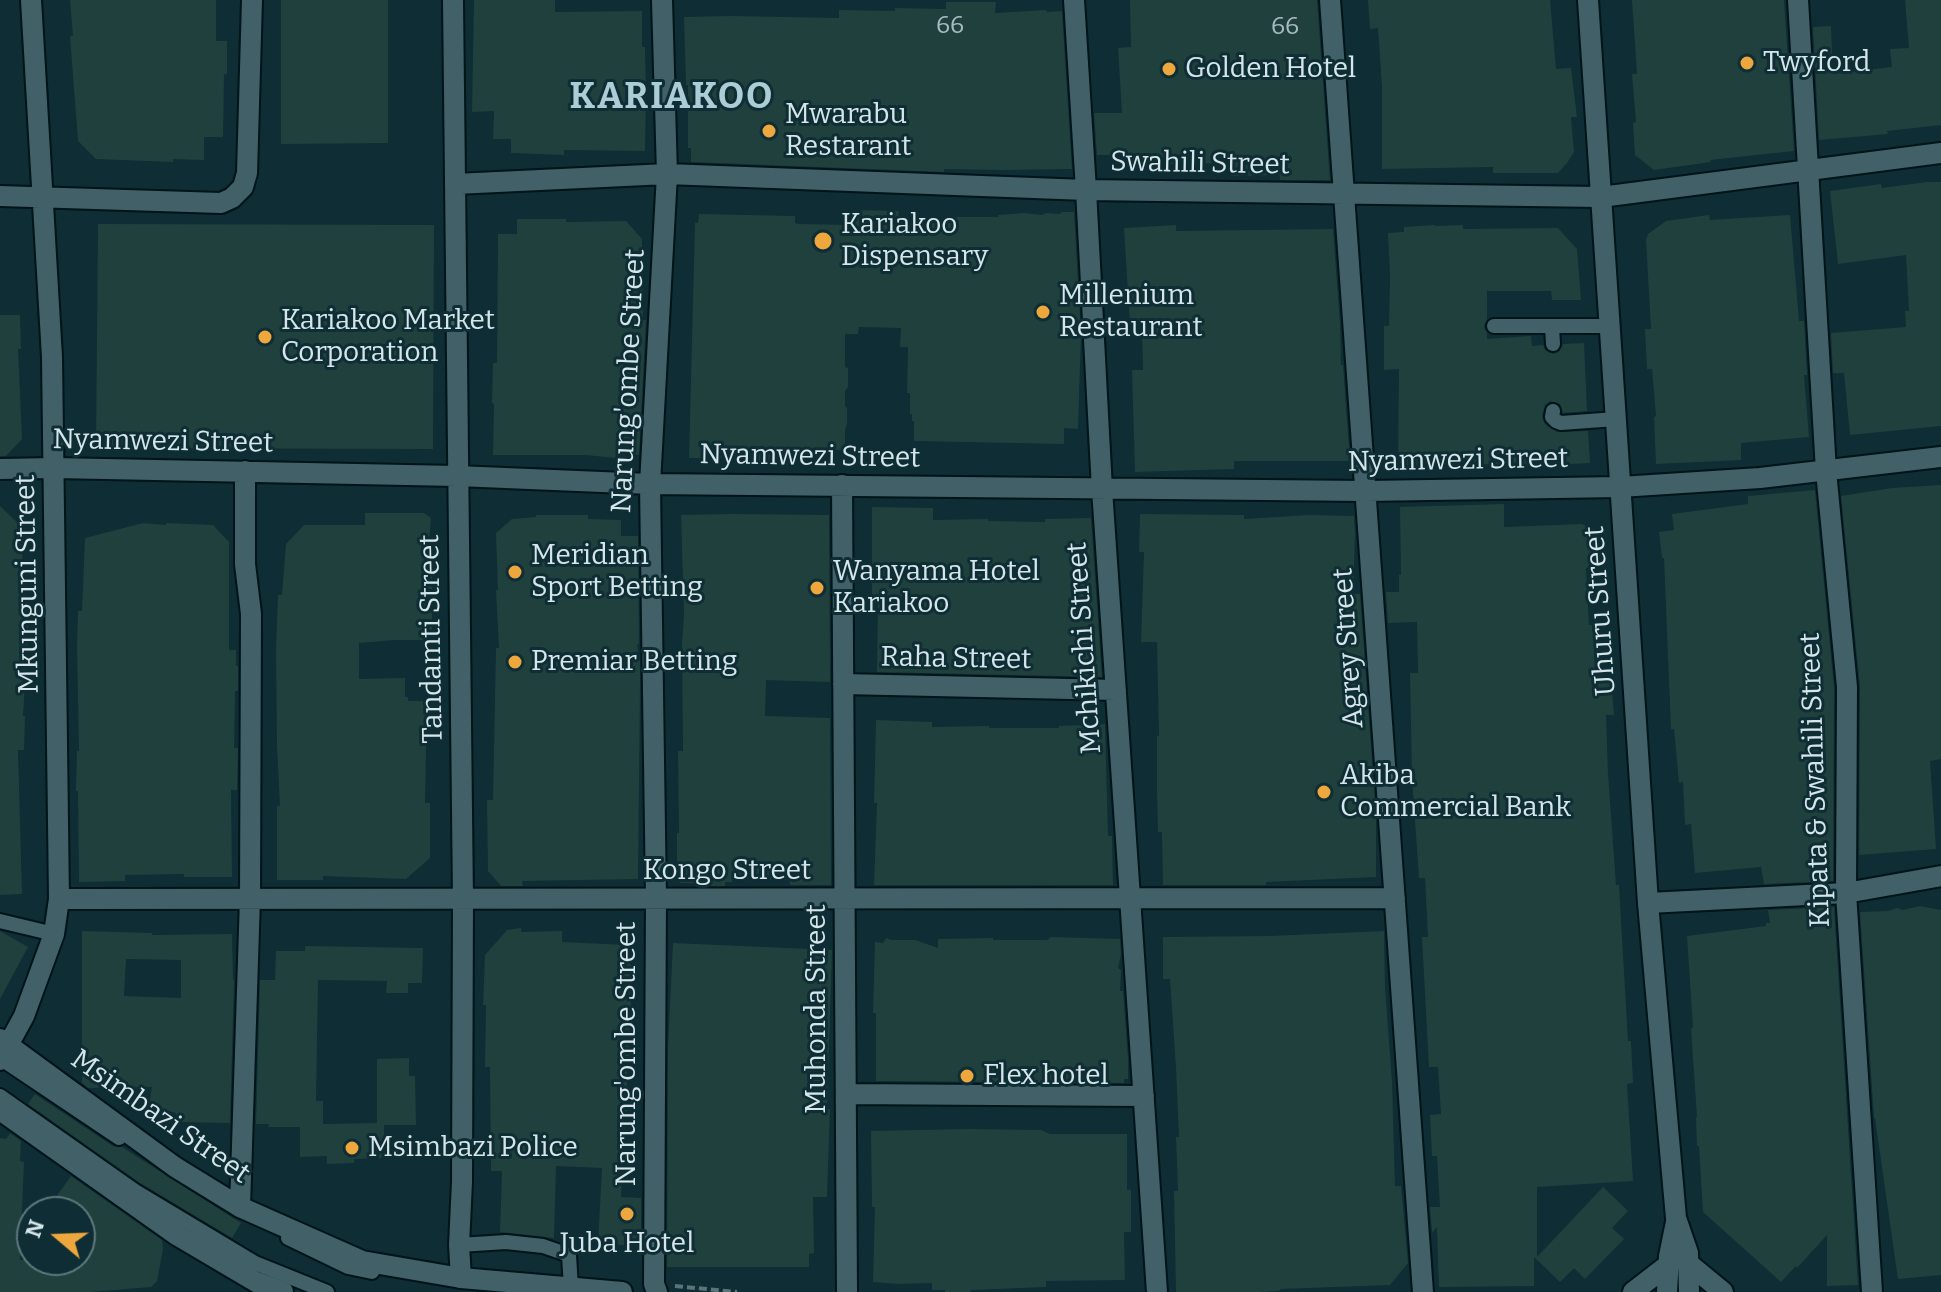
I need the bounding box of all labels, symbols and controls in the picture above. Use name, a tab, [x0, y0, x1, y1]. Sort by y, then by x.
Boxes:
house number: 66	[936, 12, 964, 40]
house number: 66	[1271, 13, 1299, 41]
place label: Twyford	[1763, 46, 1870, 80]
place label: Golden Hotel	[1185, 52, 1356, 86]
marker: Twyford	[1738, 54, 1756, 72]
marker: Golden Hotel	[1160, 60, 1178, 78]
district label: KARIAKOO	[570, 76, 774, 120]
place label: Mwarabu Restarant	[785, 98, 911, 164]
marker: Mwarabu Restarant	[760, 122, 778, 140]
street label: Swahili Street	[1110, 146, 1290, 182]
place label: Kariakoo Dispensary	[841, 208, 988, 274]
marker: Kariakoo Dispensary	[812, 230, 834, 252]
street label: Narung'ombe Street	[605, 248, 653, 514]
place label: Millenium Restaurant	[1059, 279, 1203, 345]
marker: Millenium Restaurant	[1034, 303, 1052, 321]
place label: Kariakoo Market Corporation	[281, 304, 495, 370]
marker: Kariakoo Market Corporation	[256, 328, 274, 346]
street label: Nyamwezi Street	[52, 423, 274, 461]
street label: Nyamwezi Street	[699, 438, 921, 476]
street label: Nyamwezi Street	[1347, 442, 1569, 480]
street label: Mkunguni Street	[9, 474, 47, 694]
street label: Uhuru Street	[1578, 525, 1624, 697]
street label: Tandamti Street	[413, 534, 451, 744]
place label: Meridian Sport Betting	[531, 539, 703, 605]
street label: Mchikichi Street	[1061, 541, 1109, 755]
place label: Wanyama Hotel Kariakoo	[833, 555, 1040, 621]
marker: Meridian Sport Betting	[506, 563, 524, 581]
street label: Agrey Street	[1327, 567, 1371, 729]
marker: Wanyama Hotel Kariakoo	[808, 579, 826, 597]
street label: Kipata & Swahili Street	[1794, 632, 1838, 928]
street label: Raha Street	[880, 641, 1032, 677]
place label: Premiar Betting	[531, 645, 737, 679]
marker: Premiar Betting	[506, 653, 524, 671]
place label: Akiba Commercial Bank	[1340, 759, 1571, 825]
marker: Akiba Commercial Bank	[1315, 783, 1333, 801]
street label: Kongo Street	[643, 854, 811, 888]
street label: Muhonda Street	[800, 904, 834, 1114]
street label: Narung'ombe Street	[610, 922, 644, 1186]
street label: Msimbazi Street	[64, 1043, 256, 1191]
place label: Flex hotel	[983, 1059, 1109, 1093]
marker: Flex hotel	[958, 1067, 976, 1085]
place label: Msimbazi Police	[368, 1131, 578, 1165]
marker: Msimbazi Police	[343, 1139, 361, 1157]
north arrow	[16, 1196, 96, 1276]
marker: Juba Hotel	[618, 1205, 636, 1223]
text: N	[19, 1216, 50, 1241]
place label: Juba Hotel	[560, 1227, 694, 1261]

